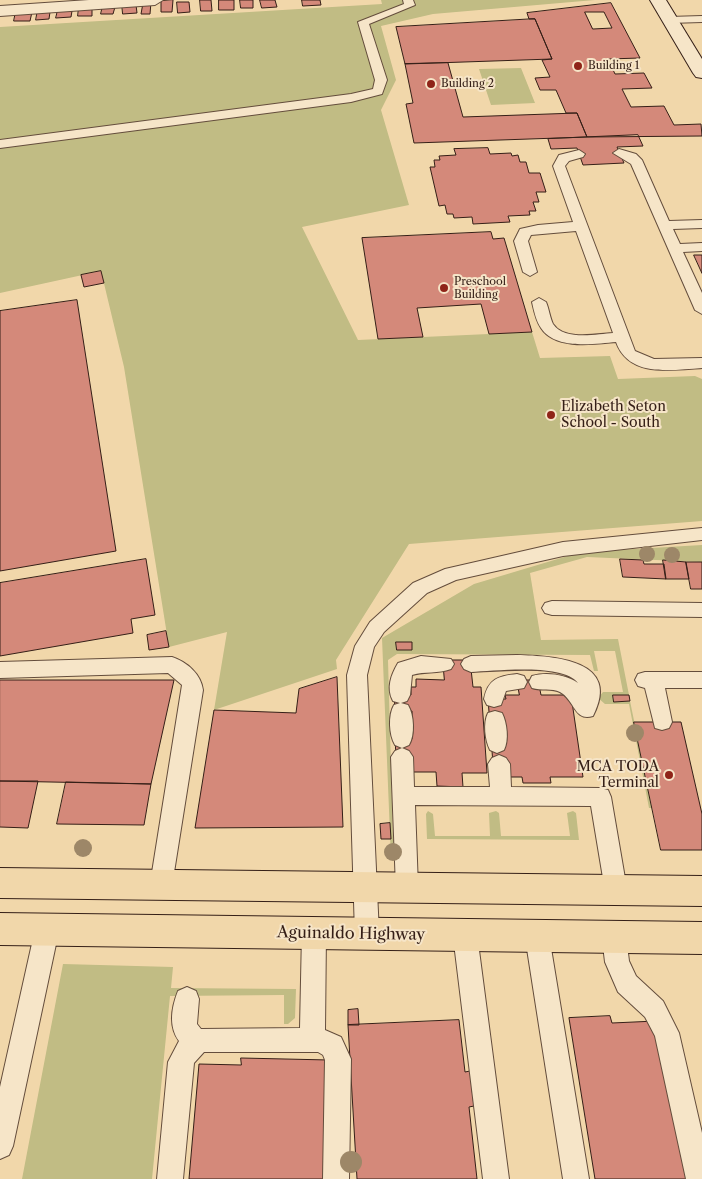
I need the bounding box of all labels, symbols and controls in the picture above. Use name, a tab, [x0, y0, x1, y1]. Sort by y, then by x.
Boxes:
place label: Building 1	[588, 59, 639, 73]
marker: Building 1	[572, 60, 584, 72]
place label: Building 2	[441, 77, 494, 91]
marker: Building 2	[425, 78, 437, 90]
place label: Preschool Building	[454, 275, 506, 301]
marker: Preschool Building	[438, 282, 450, 294]
place label: Elizabeth Seton School - South	[561, 399, 666, 432]
marker: Elizabeth Seton School - South	[545, 409, 557, 421]
place label: MCA TODA Terminal	[577, 759, 659, 792]
marker: MCA TODA Terminal	[663, 769, 675, 781]
street label: Aguinaldo Highway	[277, 923, 425, 945]

